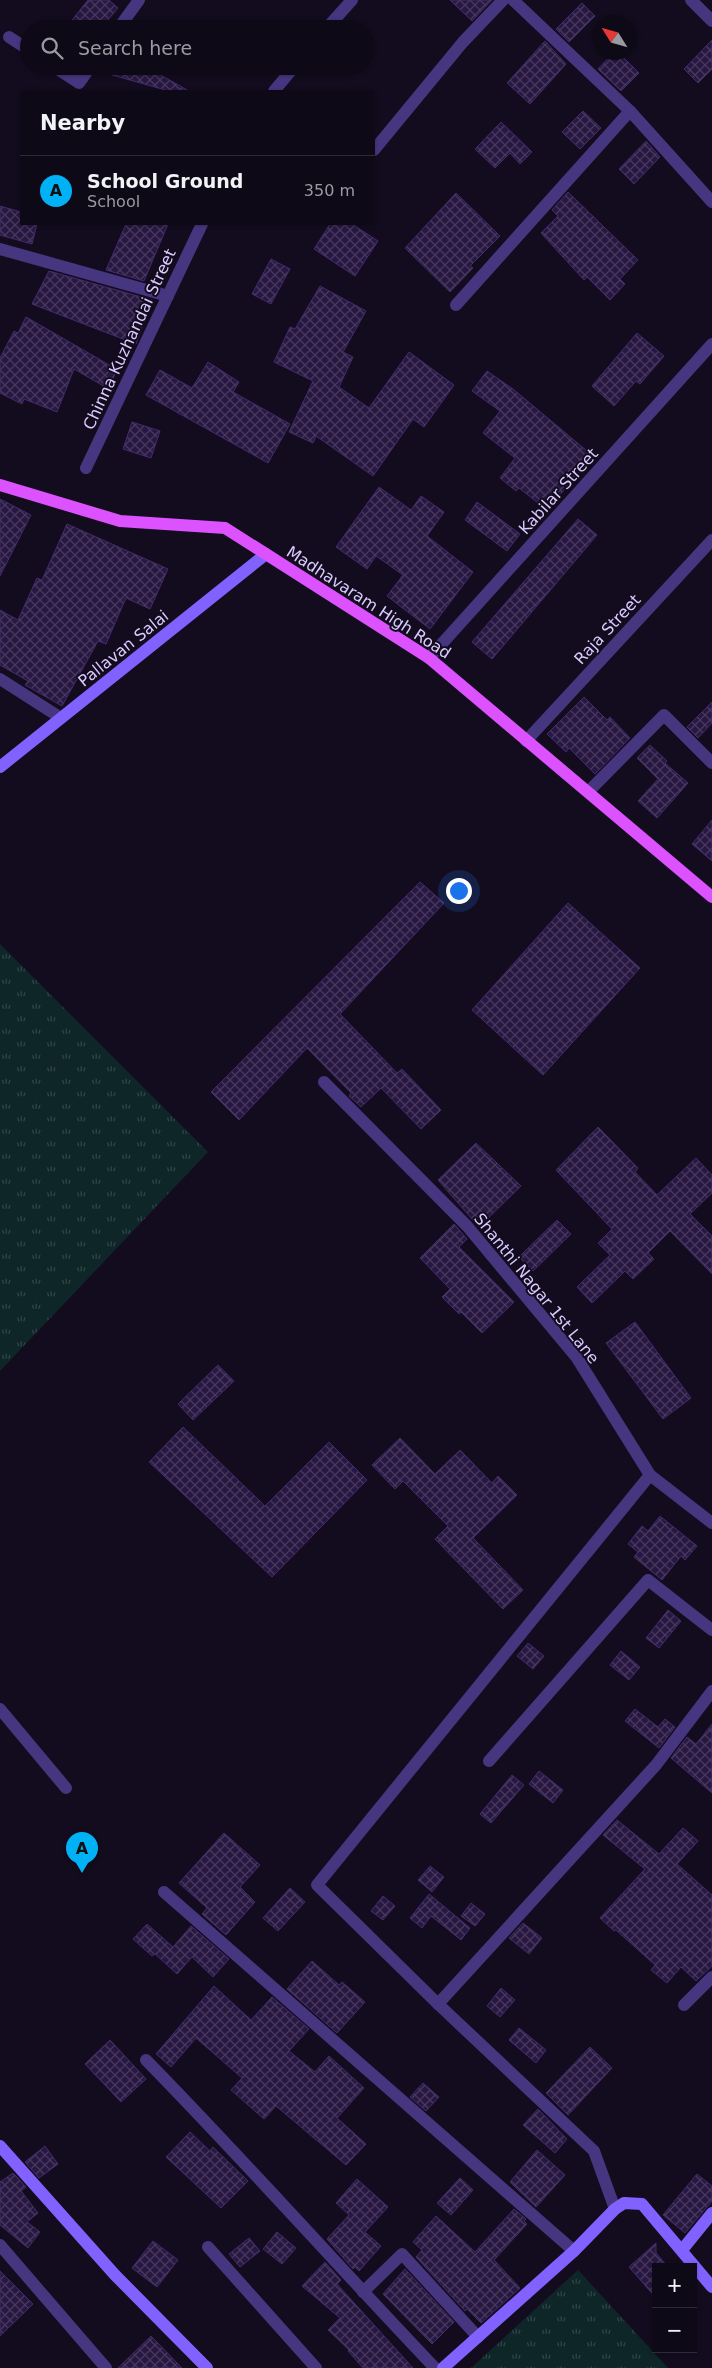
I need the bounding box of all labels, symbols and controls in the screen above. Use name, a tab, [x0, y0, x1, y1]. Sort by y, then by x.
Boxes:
north arrow	[592, 15, 637, 60]
search box	[20, 20, 375, 75]
icon: search	[38, 34, 66, 62]
text: Search here	[78, 37, 192, 59]
text: Nearby	[40, 111, 125, 135]
text: School Ground	[87, 170, 243, 192]
text: A	[50, 181, 62, 200]
text: 350 m	[304, 181, 355, 200]
text: School	[87, 192, 140, 211]
street label: Chinna Kuzhandai Street	[79, 246, 180, 433]
street label: Kabilar Street	[515, 444, 602, 538]
street label: Madhavaram High Road	[283, 542, 454, 663]
street label: Raja Street	[570, 590, 645, 668]
street label: Pallavan Salai	[74, 606, 172, 691]
your location	[446, 878, 472, 904]
street label: Shanthi Nagar 1st Lane	[470, 1209, 603, 1367]
pin: A	[66, 1832, 98, 1873]
map controls	[652, 2263, 697, 2353]
button: +	[652, 2263, 697, 2308]
button: −	[652, 2308, 697, 2353]

